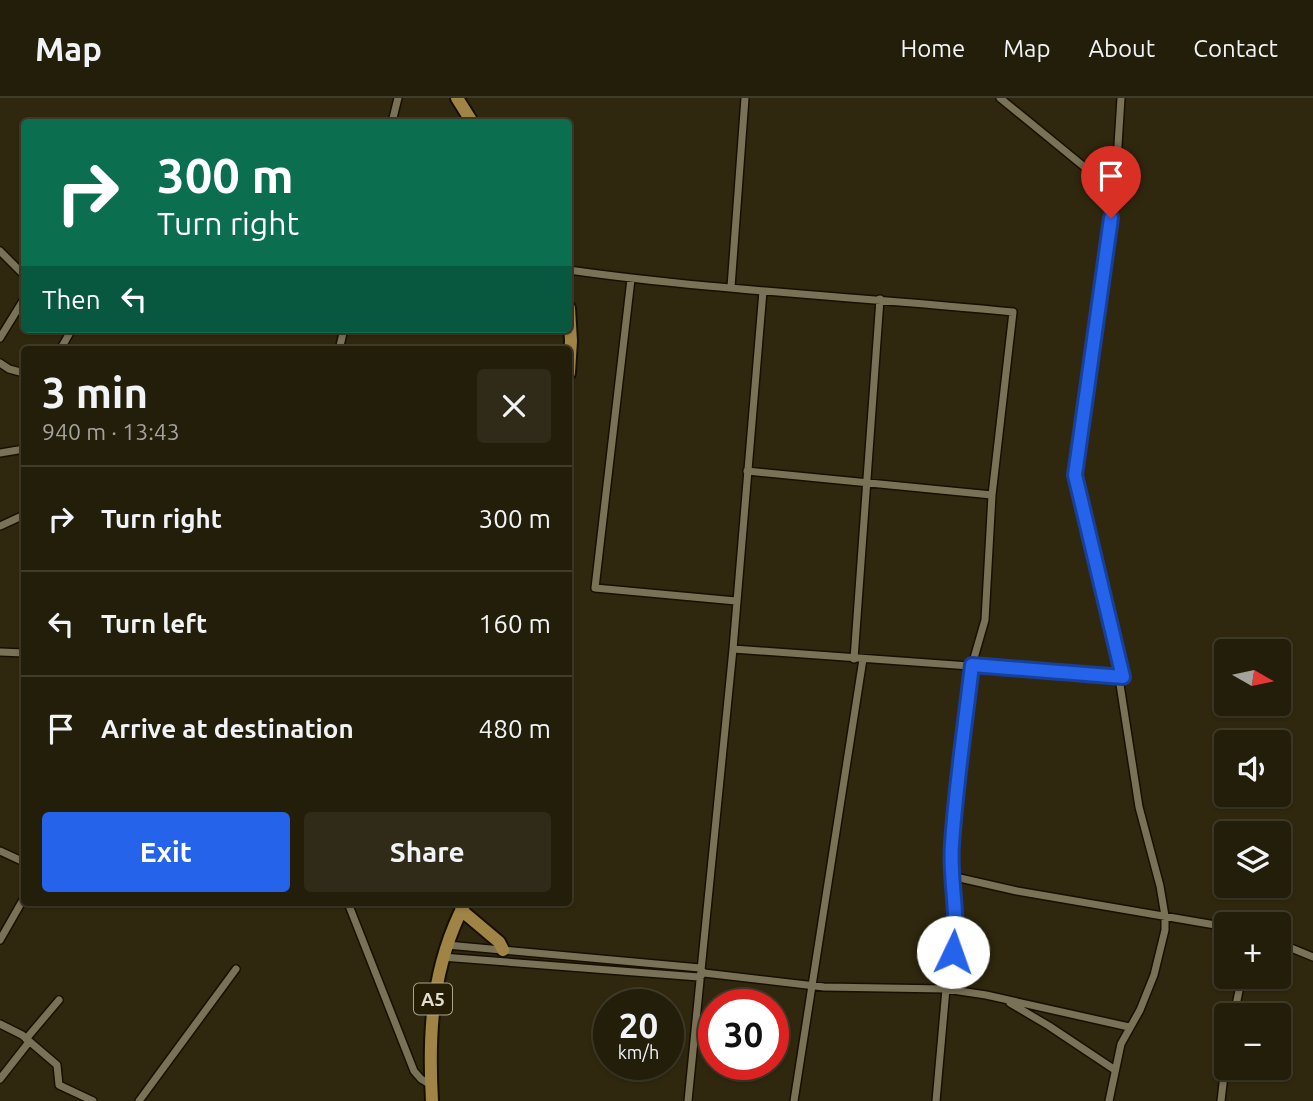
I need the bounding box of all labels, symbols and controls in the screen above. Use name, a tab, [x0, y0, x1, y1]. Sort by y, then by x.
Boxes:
text: Map	[35, 30, 102, 67]
text: Home	[900, 35, 965, 62]
text: Map	[1003, 35, 1050, 62]
text: About	[1088, 35, 1155, 62]
text: Contact	[1193, 35, 1278, 62]
pin	[1081, 146, 1141, 218]
icon: right	[42, 147, 133, 238]
text: 300 m	[157, 147, 294, 202]
icon: arrive	[1092, 157, 1130, 195]
text: Turn right	[157, 205, 299, 241]
icon: left	[115, 280, 153, 318]
text: Then	[42, 285, 101, 314]
text: 3 min	[42, 369, 148, 416]
button: close	[477, 369, 551, 443]
text: 940 m · 13:43	[42, 419, 180, 444]
icon: right	[42, 500, 80, 538]
text: Turn right	[101, 504, 222, 533]
text: 300 m	[479, 504, 551, 533]
icon: left	[42, 605, 80, 643]
text: Turn left	[101, 609, 207, 638]
text: 160 m	[479, 609, 551, 638]
north arrow	[1214, 639, 1292, 716]
map controls	[1214, 639, 1291, 1080]
icon: arrive	[42, 710, 80, 748]
text: Arrive at destination	[101, 714, 354, 743]
text: 480 m	[479, 714, 551, 743]
button: sound	[1214, 730, 1291, 807]
button: Exit	[42, 812, 290, 892]
button: Share	[304, 812, 551, 892]
button: layers	[1214, 821, 1291, 898]
button: +	[1214, 912, 1291, 989]
position arrow	[916, 915, 990, 989]
road number: A5	[414, 984, 452, 1015]
speed limit sign: 30	[698, 989, 789, 1080]
button: −	[1214, 1003, 1291, 1080]
text: 20	[619, 1005, 658, 1045]
text: km/h	[618, 1042, 659, 1062]

